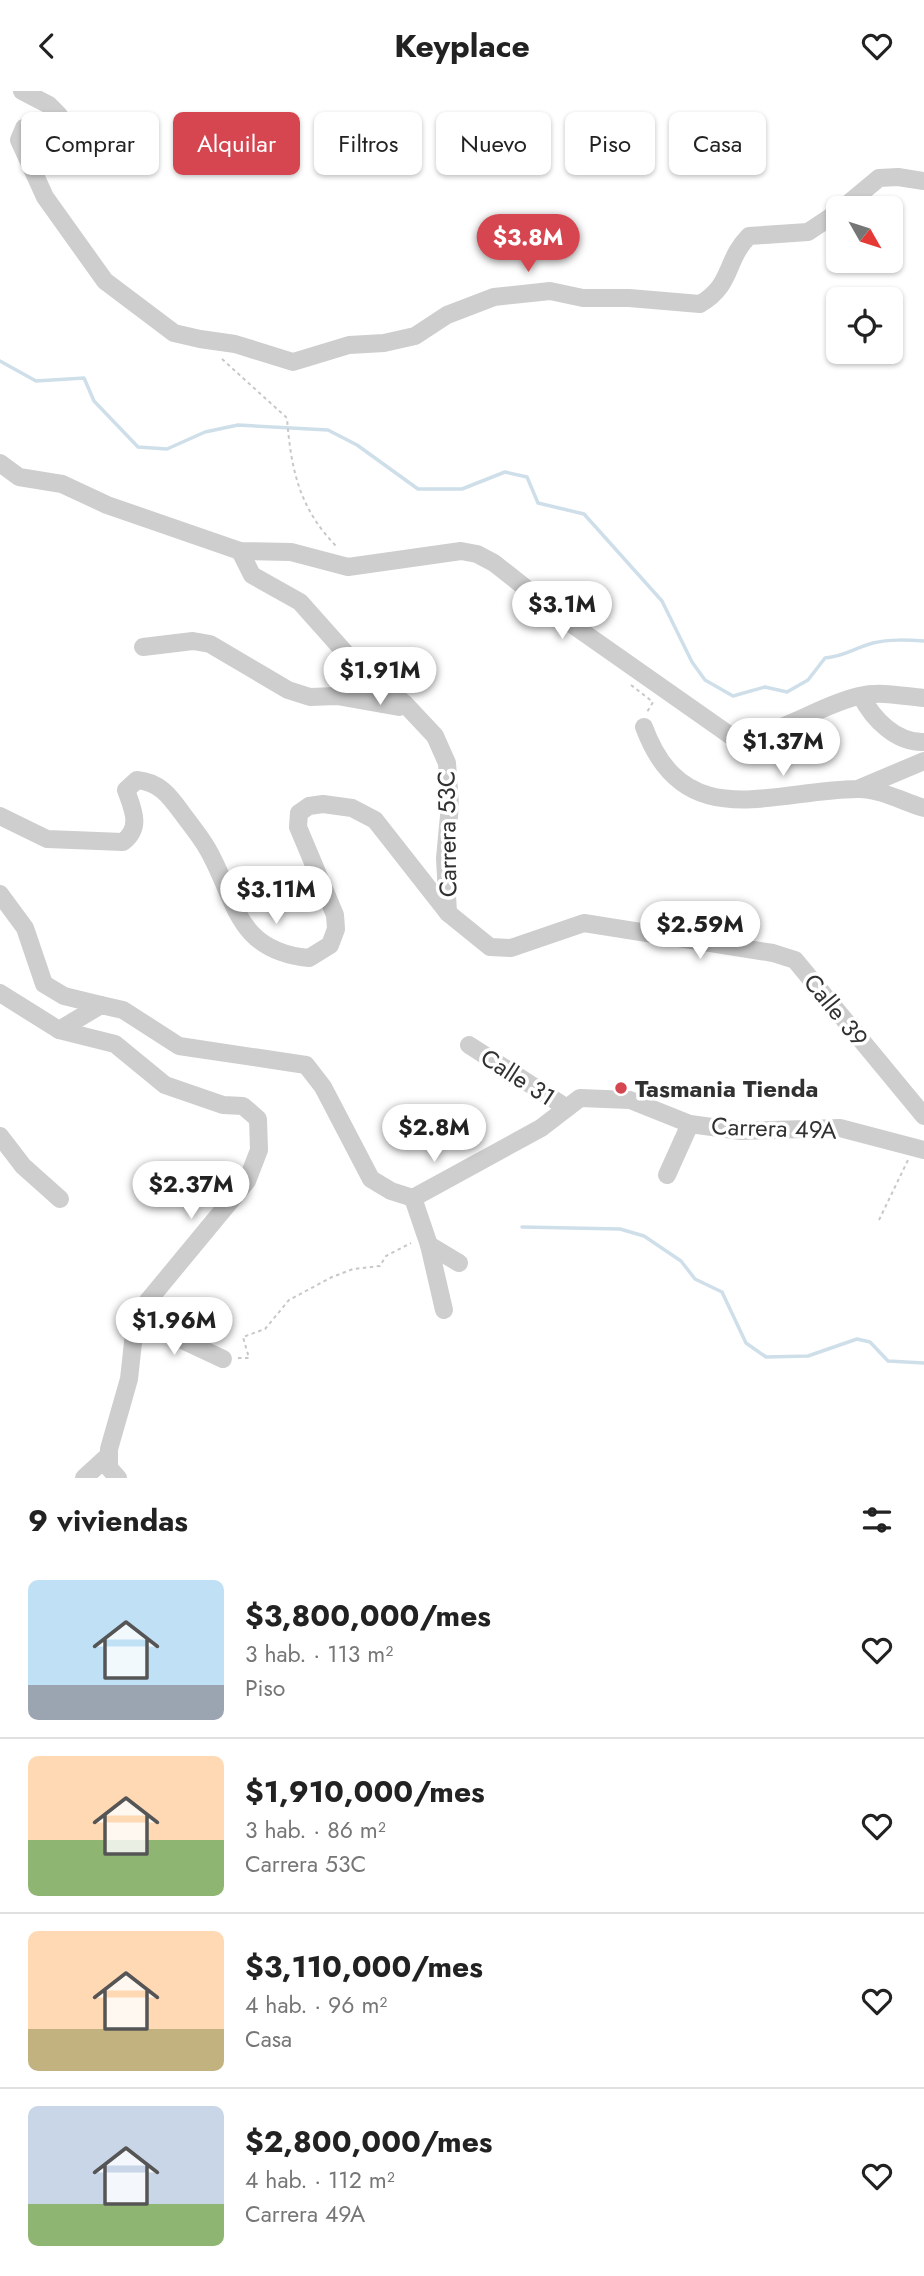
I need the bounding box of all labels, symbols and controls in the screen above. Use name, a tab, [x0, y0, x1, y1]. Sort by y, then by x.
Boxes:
text: Keyplace	[394, 23, 530, 69]
icon: back	[28, 27, 66, 65]
icon: heart	[858, 27, 896, 65]
chip: Comprar	[21, 112, 159, 175]
chip: Alquilar	[173, 112, 300, 175]
chip: Filtros	[314, 112, 422, 175]
chip: Nuevo	[436, 112, 551, 175]
chip: Piso	[565, 112, 655, 175]
chip: Casa	[669, 112, 766, 175]
north arrow	[826, 196, 903, 273]
map controls	[826, 196, 903, 364]
pin: $3.8M	[479, 215, 577, 274]
text: $3.8M	[493, 220, 563, 254]
button: locate	[826, 287, 903, 364]
pin: $3.1M	[513, 581, 611, 641]
text: $3.1M	[528, 587, 596, 621]
pin: $1.91M	[323, 647, 437, 707]
text: $1.91M	[339, 653, 421, 687]
pin: $1.37M	[726, 719, 840, 778]
text: $1.37M	[742, 724, 824, 758]
street label: Carrera 53C	[428, 770, 466, 898]
pin: $3.11M	[219, 867, 333, 926]
text: $3.11M	[236, 872, 316, 906]
pin: $2.59M	[643, 901, 757, 961]
text: $2.59M	[656, 907, 744, 941]
street label: Calle 39	[795, 966, 877, 1054]
street label: Calle 31	[474, 1040, 562, 1114]
place label: Tasmania Tienda	[635, 1071, 819, 1106]
marker: Tasmania Tienda	[613, 1080, 629, 1096]
pin: $2.8M	[385, 1105, 483, 1164]
street label: Carrera 49A	[711, 1108, 837, 1148]
text: $2.8M	[398, 1110, 470, 1144]
pin: $2.37M	[134, 1161, 248, 1221]
text: $2.37M	[148, 1167, 234, 1201]
pin: $1.96M	[117, 1297, 231, 1357]
text: $1.96M	[132, 1303, 216, 1337]
text: 9 viviendas	[28, 1499, 188, 1542]
icon: filters	[858, 1501, 896, 1539]
text: $3,800,000/mes	[245, 1594, 491, 1637]
icon: home	[84, 1608, 168, 1692]
icon: heart	[858, 1631, 896, 1669]
text: 3 hab. · 113 m²	[245, 1637, 393, 1671]
text: Piso	[245, 1671, 285, 1705]
text: $1,910,000/mes	[245, 1770, 485, 1813]
icon: home	[84, 1784, 168, 1868]
icon: heart	[858, 1807, 896, 1845]
text: 3 hab. · 86 m²	[245, 1813, 386, 1847]
text: Carrera 53C	[245, 1847, 366, 1881]
text: $3,110,000/mes	[245, 1945, 483, 1988]
icon: home	[84, 1959, 168, 2043]
icon: heart	[858, 1982, 896, 2020]
text: 4 hab. · 96 m²	[245, 1988, 387, 2022]
text: Casa	[245, 2022, 292, 2056]
text: $2,800,000/mes	[245, 2120, 493, 2163]
icon: home	[84, 2134, 168, 2218]
icon: heart	[858, 2157, 896, 2195]
text: 4 hab. · 112 m²	[245, 2163, 395, 2197]
text: Carrera 49A	[245, 2197, 365, 2231]

